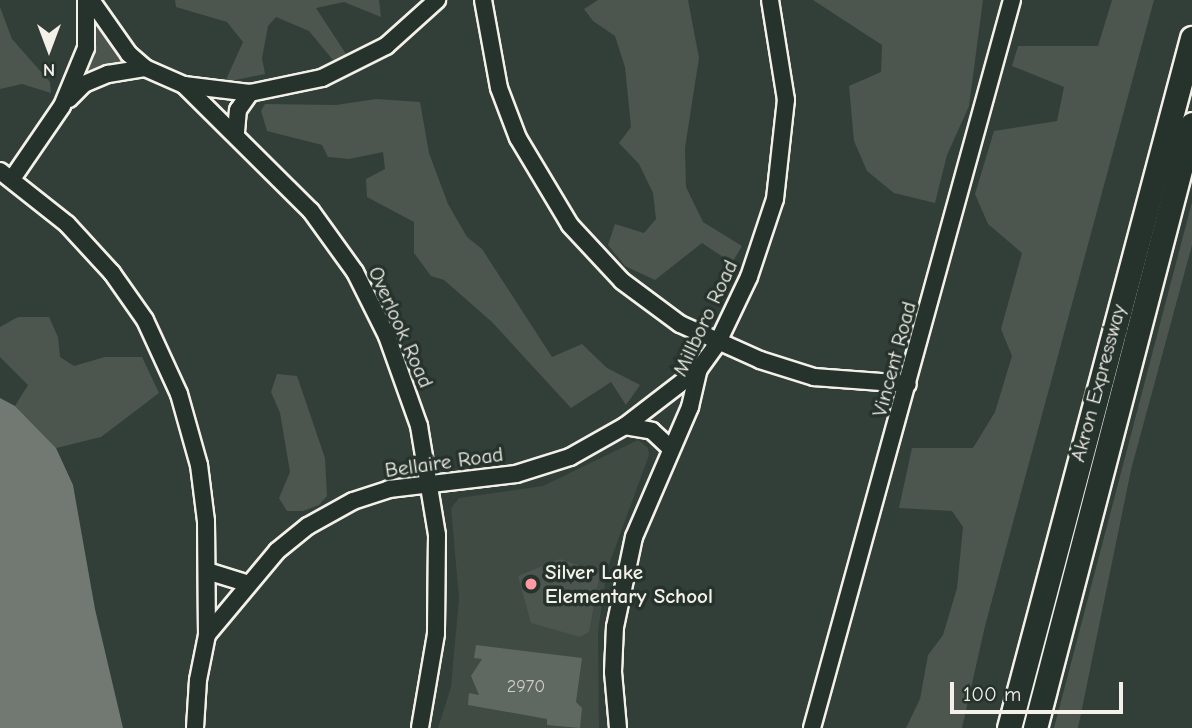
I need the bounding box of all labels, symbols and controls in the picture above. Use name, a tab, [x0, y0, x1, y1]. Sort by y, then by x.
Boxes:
north arrow	[14, 14, 84, 84]
text: N	[43, 59, 55, 81]
street label: Millboro Road	[667, 256, 743, 380]
street label: Overlook Road	[363, 262, 439, 392]
street label: Vincent Road	[867, 299, 921, 419]
street label: Akron Expressway	[1065, 301, 1131, 465]
street label: Bellaire Road	[383, 441, 505, 483]
place label: Silver Lake Elementary School	[545, 559, 713, 609]
marker: Silver Lake Elementary School	[523, 576, 539, 592]
scale bar	[954, 668, 1127, 712]
house number: 2970	[507, 676, 545, 698]
text: 100 m	[963, 682, 1021, 706]

